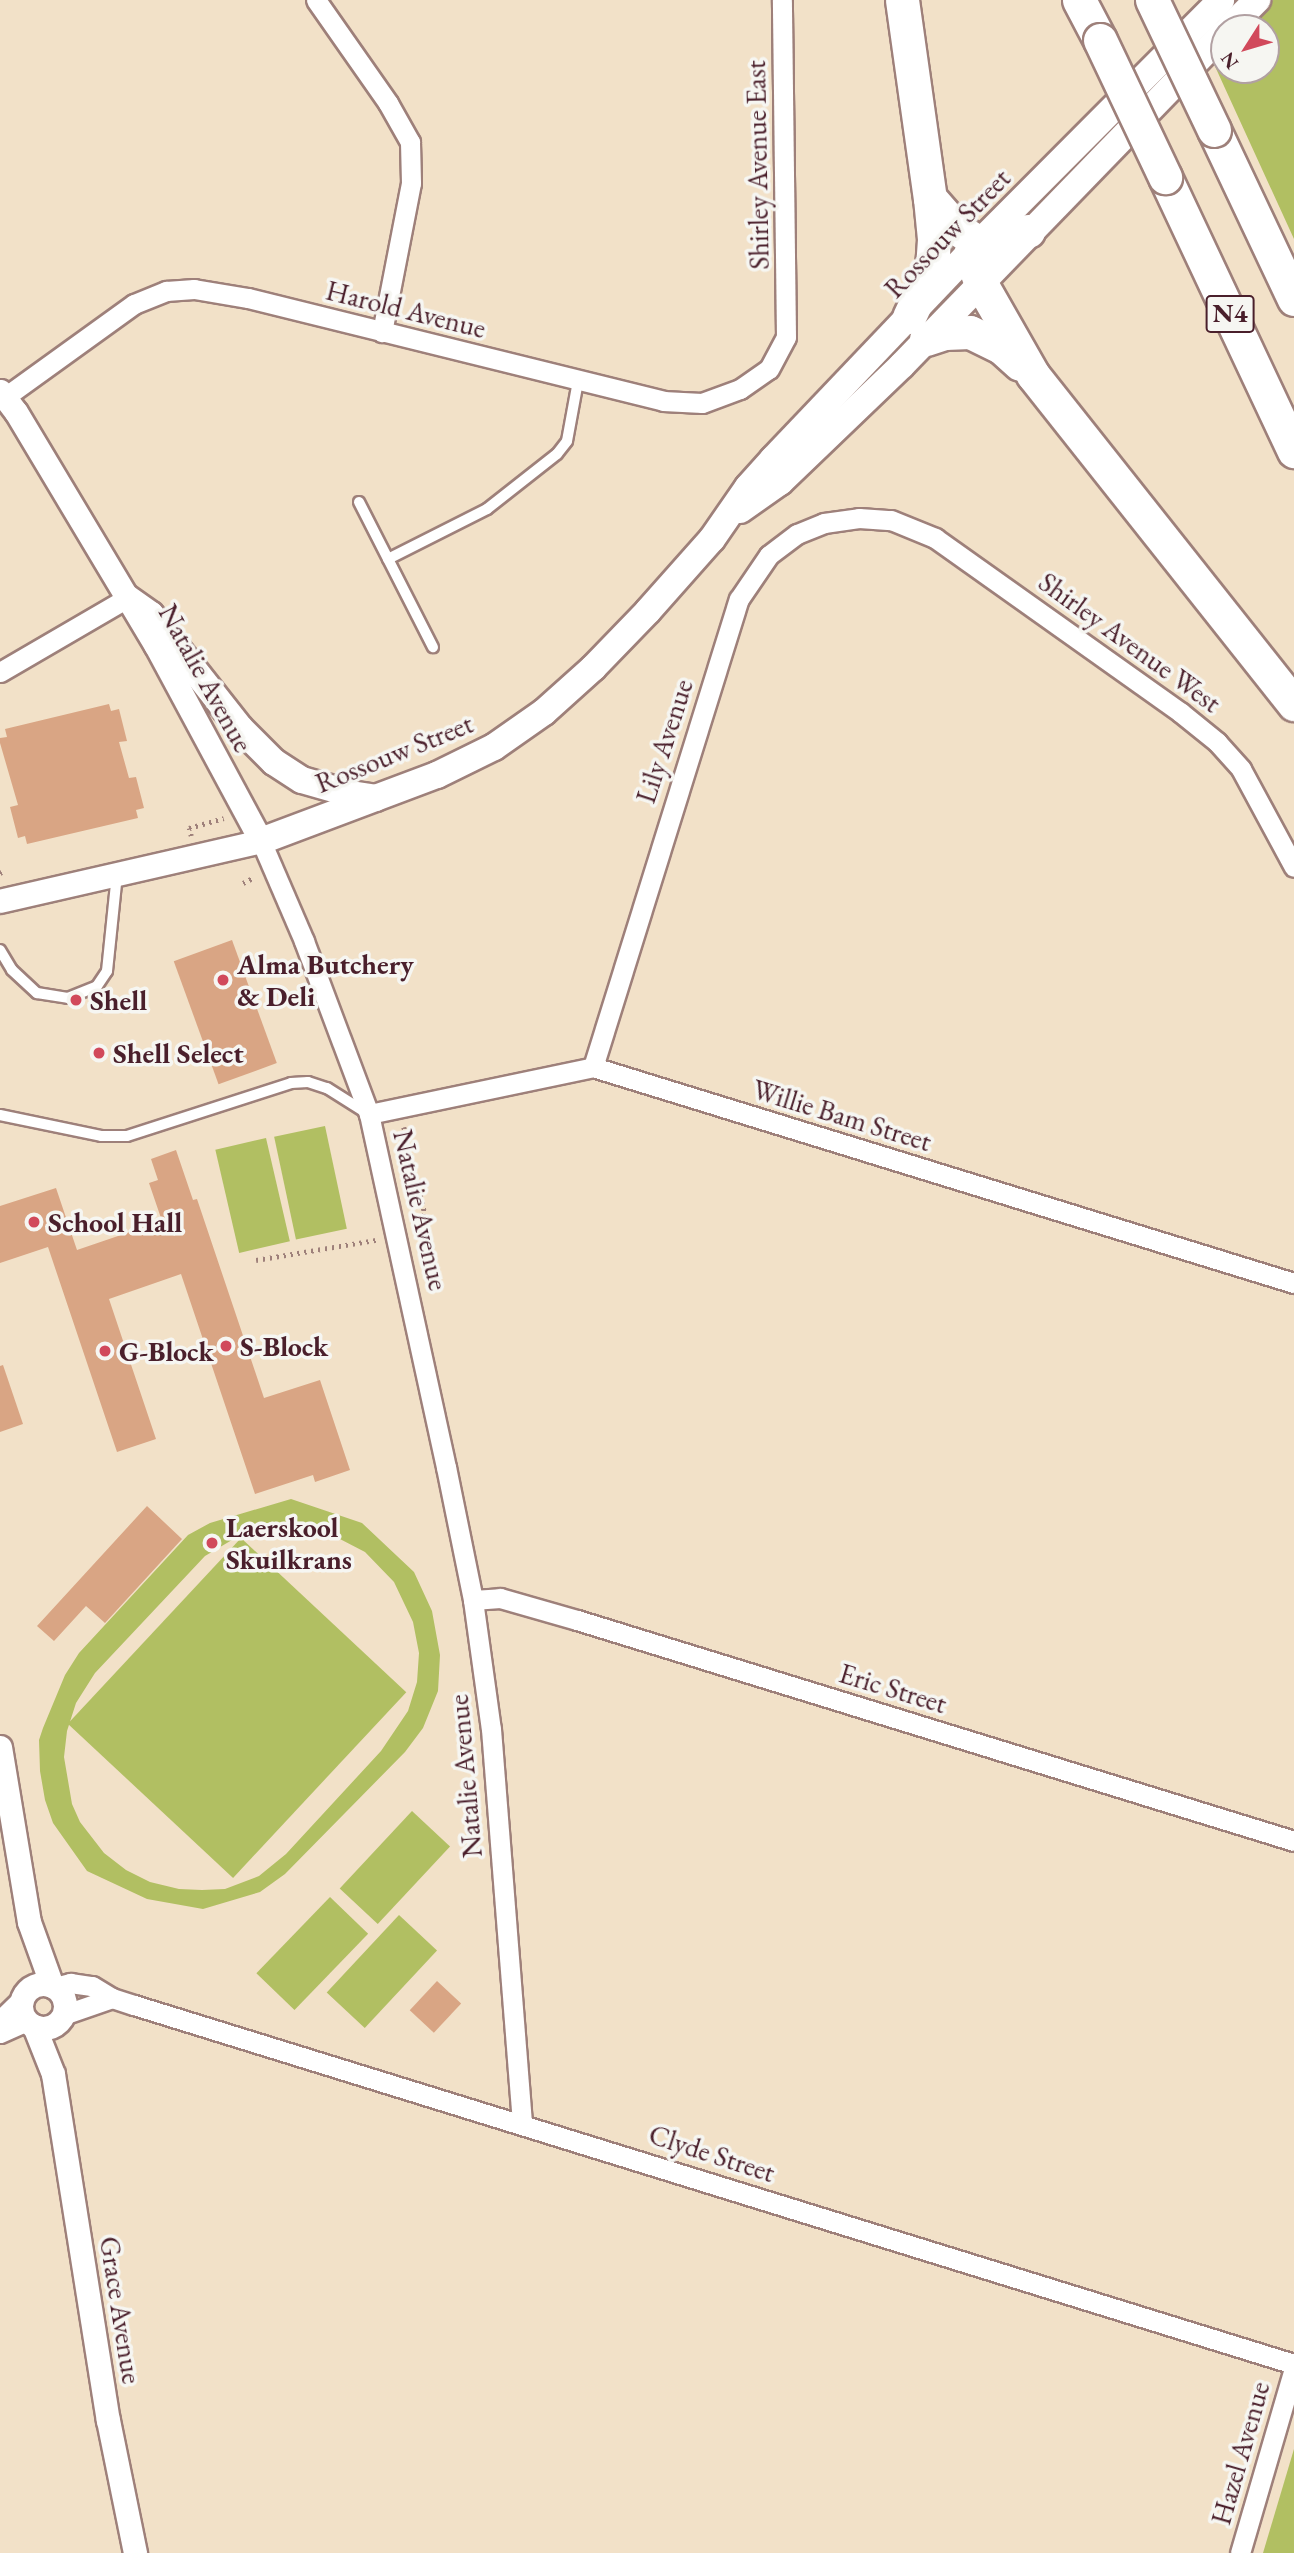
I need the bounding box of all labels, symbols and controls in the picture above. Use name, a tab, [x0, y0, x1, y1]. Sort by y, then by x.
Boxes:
north arrow	[1210, 14, 1280, 84]
text: N	[1215, 47, 1244, 74]
street label: Shirley Avenue East	[738, 60, 776, 270]
street label: Rossouw Street	[877, 161, 1017, 305]
street label: Harold Avenue	[323, 273, 489, 345]
road number: N4	[1206, 292, 1254, 336]
street label: Shirley Avenue West	[1032, 565, 1228, 719]
street label: Natalie Avenue	[152, 598, 260, 758]
street label: Lily Avenue	[628, 675, 700, 807]
street label: Rossouw Street	[310, 706, 478, 800]
place label: Alma Butchery & Deli	[237, 947, 414, 1013]
marker: Alma Butchery & Deli	[215, 972, 231, 988]
place label: Shell	[90, 983, 147, 1017]
marker: Shell	[68, 992, 84, 1008]
place label: Shell Select	[113, 1036, 244, 1070]
marker: Shell Select	[91, 1045, 107, 1061]
street label: Willie Bam Street	[748, 1072, 936, 1158]
street label: Natalie Avenue	[386, 1126, 456, 1294]
place label: School Hall	[48, 1205, 182, 1239]
marker: School Hall	[26, 1214, 42, 1230]
place label: S-Block	[240, 1329, 328, 1363]
place label: G-Block	[119, 1334, 214, 1368]
marker: S-Block	[218, 1338, 234, 1354]
marker: G-Block	[97, 1343, 113, 1359]
place label: Laerskool Skuilkrans	[226, 1510, 352, 1576]
marker: Laerskool Skuilkrans	[204, 1535, 220, 1551]
street label: Eric Street	[835, 1656, 951, 1720]
street label: Natalie Avenue	[441, 1693, 489, 1859]
street label: Clyde Street	[645, 2117, 779, 2189]
street label: Grace Avenue	[93, 2234, 149, 2386]
street label: Hazel Avenue	[1204, 2378, 1276, 2528]

